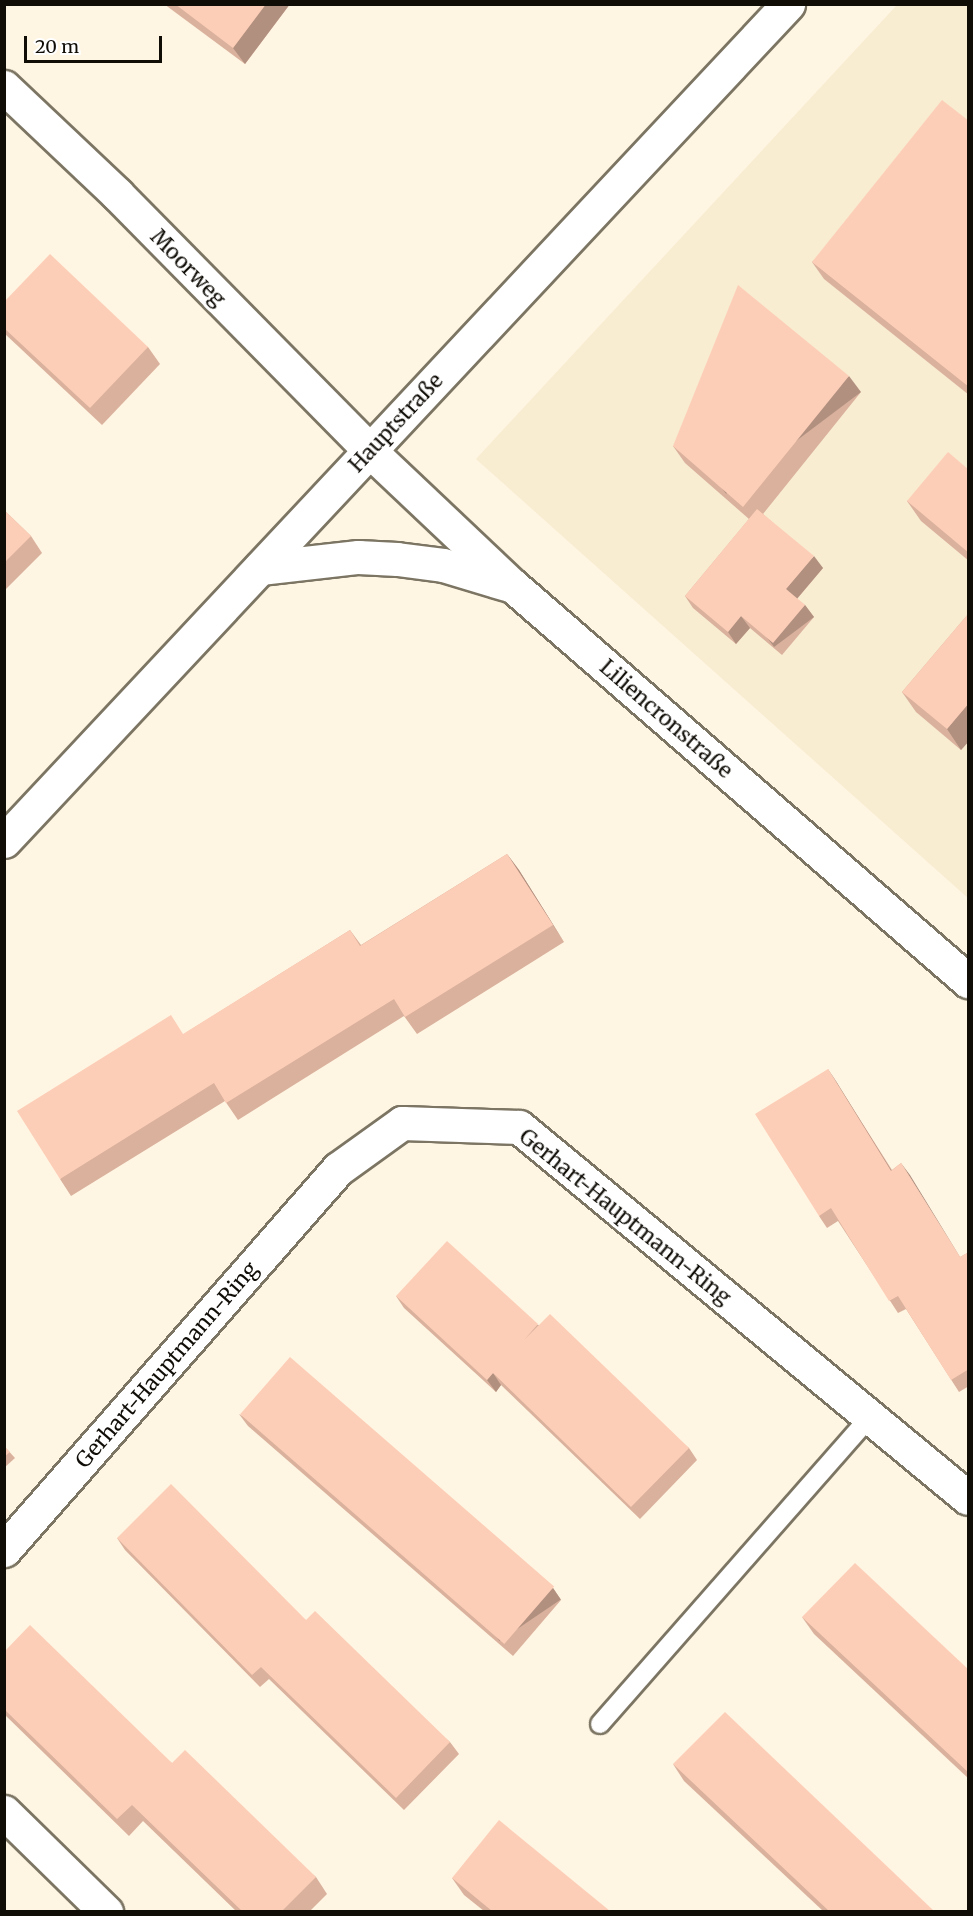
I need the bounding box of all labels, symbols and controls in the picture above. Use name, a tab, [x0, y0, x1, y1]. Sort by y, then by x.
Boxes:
scale bar	[27, 24, 165, 62]
text: 20 m	[35, 35, 79, 58]
street label: Moorweg	[145, 224, 231, 312]
street label: Hauptstraße	[344, 368, 448, 478]
street label: Liliencronstraße	[595, 655, 737, 783]
street label: Gerhart-Hauptmann-Ring	[514, 1124, 736, 1310]
street label: Gerhart-Hauptmann-Ring	[71, 1257, 263, 1473]

